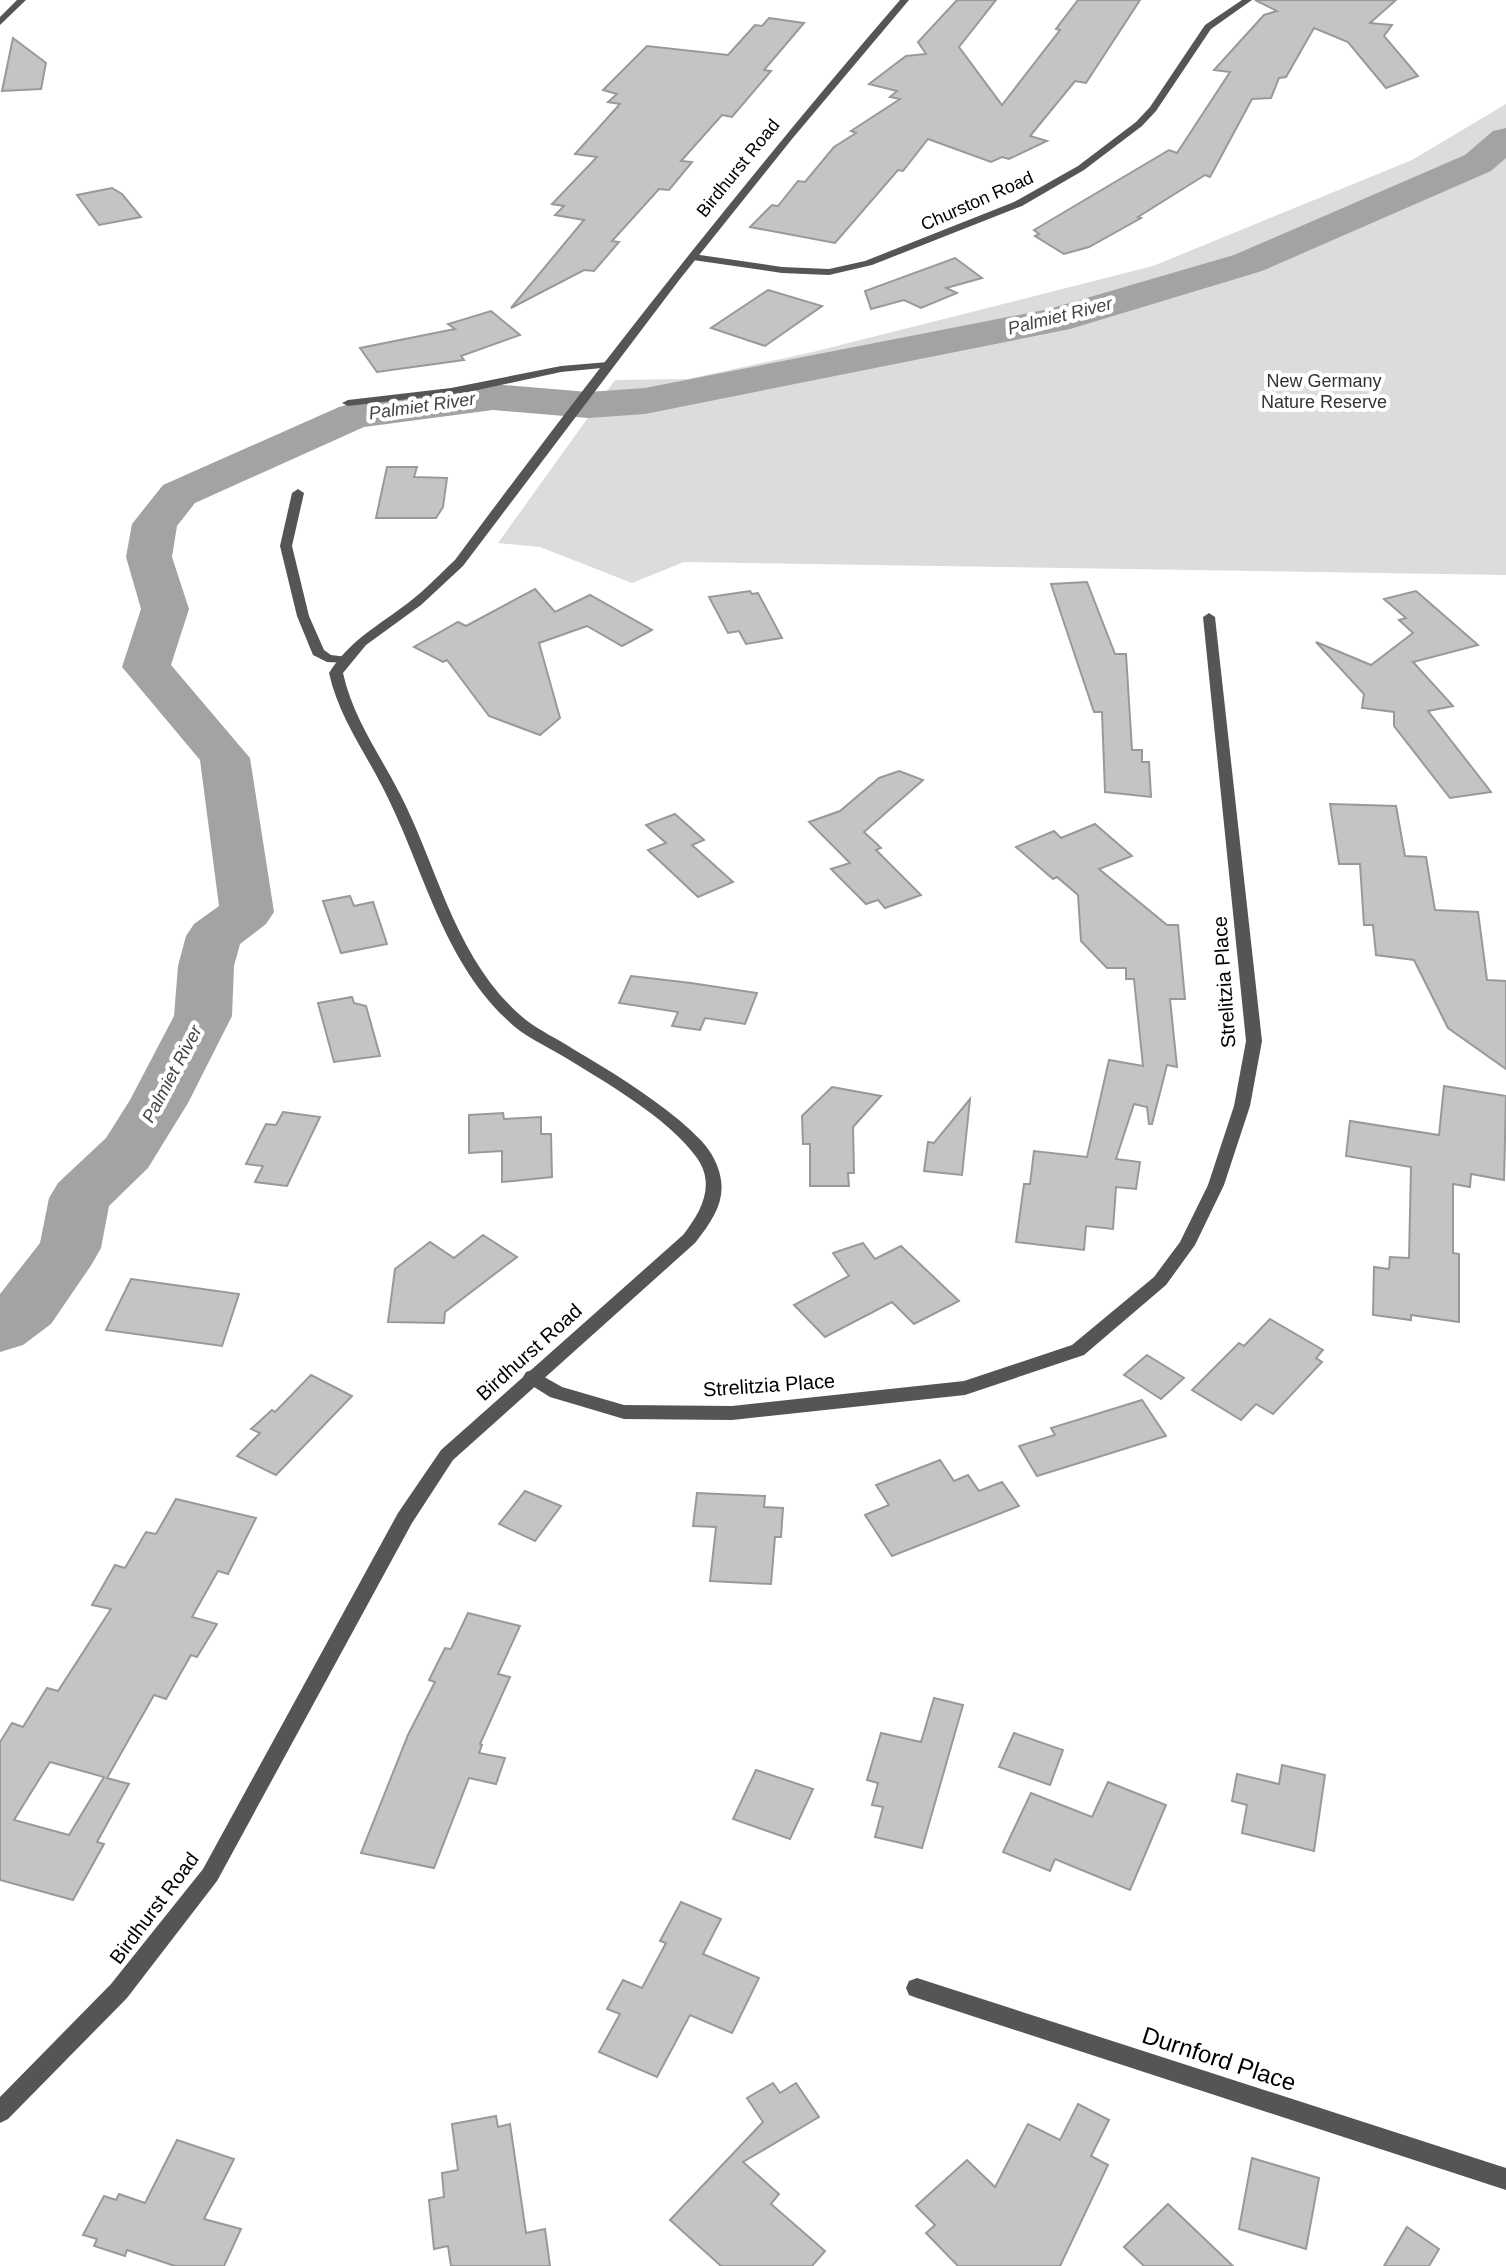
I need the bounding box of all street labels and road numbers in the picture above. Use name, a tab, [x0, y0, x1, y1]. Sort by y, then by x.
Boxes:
street label: Birdhurst Road	[692, 115, 784, 221]
street label: Churston Road	[918, 167, 1036, 235]
street label: Strelitzia Place	[1208, 915, 1240, 1049]
street label: Birdhurst Road	[472, 1299, 586, 1405]
street label: Strelitzia Place	[702, 1369, 836, 1401]
street label: Birdhurst Road	[105, 1848, 203, 1968]
street label: Durnford Place	[1139, 2021, 1299, 2096]

